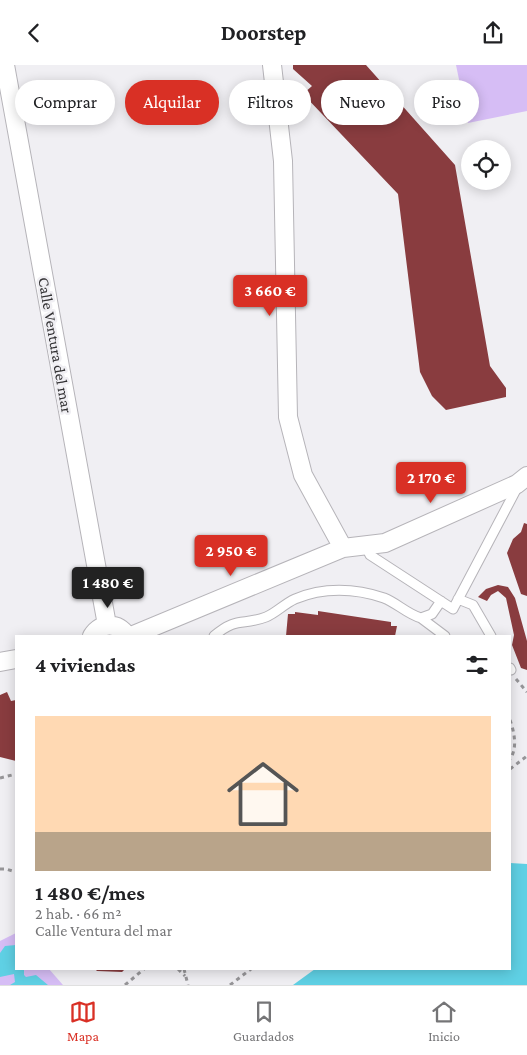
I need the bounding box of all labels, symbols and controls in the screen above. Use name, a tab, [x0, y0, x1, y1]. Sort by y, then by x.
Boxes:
icon: back	[20, 19, 48, 47]
icon: share	[479, 19, 507, 47]
text: Doorstep	[221, 20, 306, 45]
chip: Comprar	[15, 80, 115, 125]
chip: Alquilar	[125, 80, 219, 125]
chip: Filtros	[229, 80, 311, 125]
chip: Nuevo	[321, 80, 404, 125]
chip: Piso	[414, 80, 479, 125]
map controls	[461, 140, 511, 190]
button: locate	[461, 140, 511, 190]
pin: 3 660 €	[224, 275, 316, 317]
street label: Calle Ventura del mar	[35, 276, 76, 415]
text: 3 660 €	[244, 282, 296, 299]
pin: 2 170 €	[385, 461, 477, 504]
text: 2 170 €	[407, 469, 455, 486]
pin: 2 950 €	[185, 535, 277, 577]
text: 2 950 €	[206, 542, 256, 559]
pin: 1 480 €	[62, 567, 154, 609]
text: 1 480 €	[83, 574, 133, 591]
icon: filters	[463, 651, 491, 679]
text: 4 viviendas	[35, 653, 135, 677]
icon: home	[218, 749, 308, 839]
text: 1 480 €/mes	[35, 881, 145, 905]
text: 2 hab. · 66 m²	[35, 905, 121, 922]
text: Calle Ventura del mar	[35, 922, 172, 939]
tab: Mapa	[67, 998, 99, 1044]
tab: Guardados	[233, 998, 294, 1044]
tab: Inicio	[428, 998, 460, 1044]

